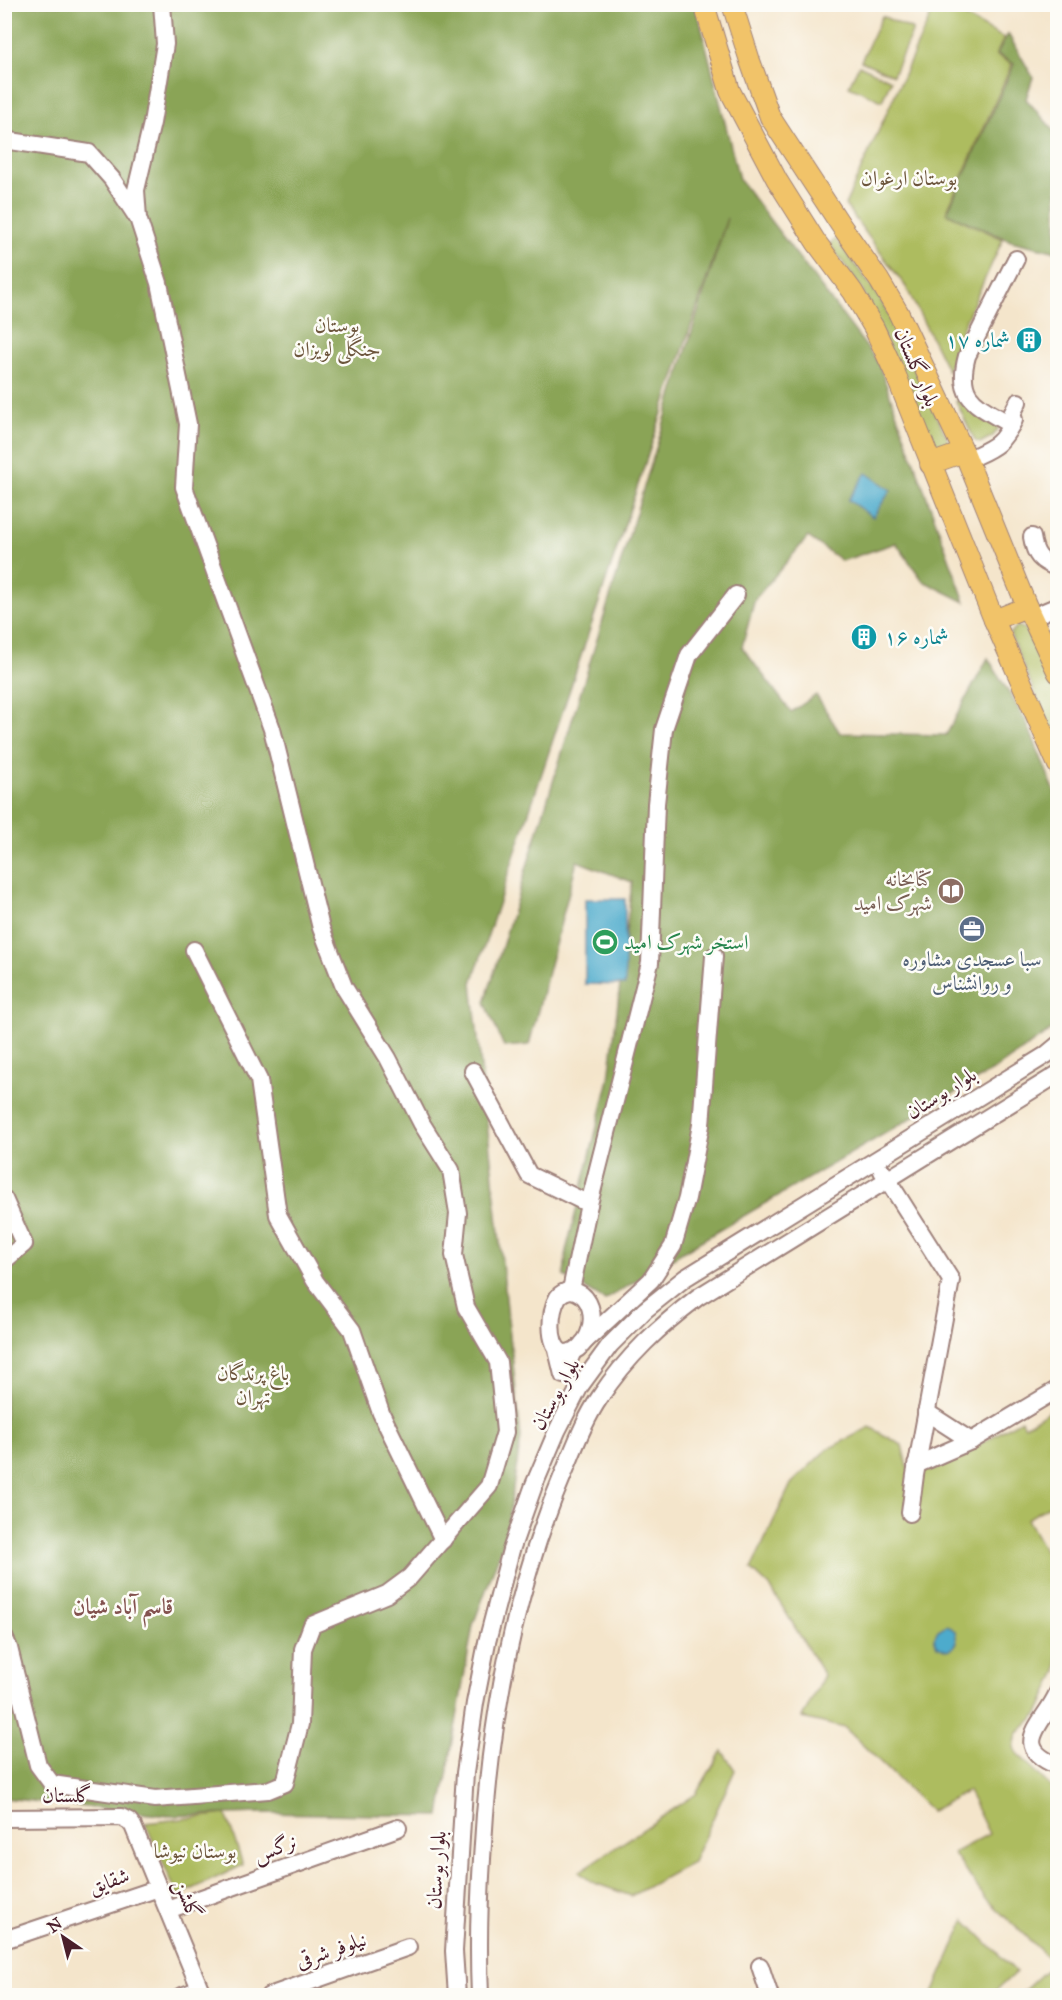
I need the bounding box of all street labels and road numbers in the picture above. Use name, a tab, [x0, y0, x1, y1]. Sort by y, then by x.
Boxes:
street label: بلوار گلستان	[889, 323, 945, 411]
street label: بلوار بوستان	[901, 1061, 981, 1125]
street label: بلوار بوستان	[525, 1353, 585, 1435]
street label: گلستان	[42, 1782, 92, 1808]
street label: نرگس	[249, 1828, 301, 1869]
street label: بلوار بوستان	[420, 1830, 452, 1910]
street label: شقایق	[85, 1862, 133, 1900]
street label: گلشن	[167, 1875, 208, 1923]
street label: نیلوفر شرقی	[292, 1926, 370, 1975]

